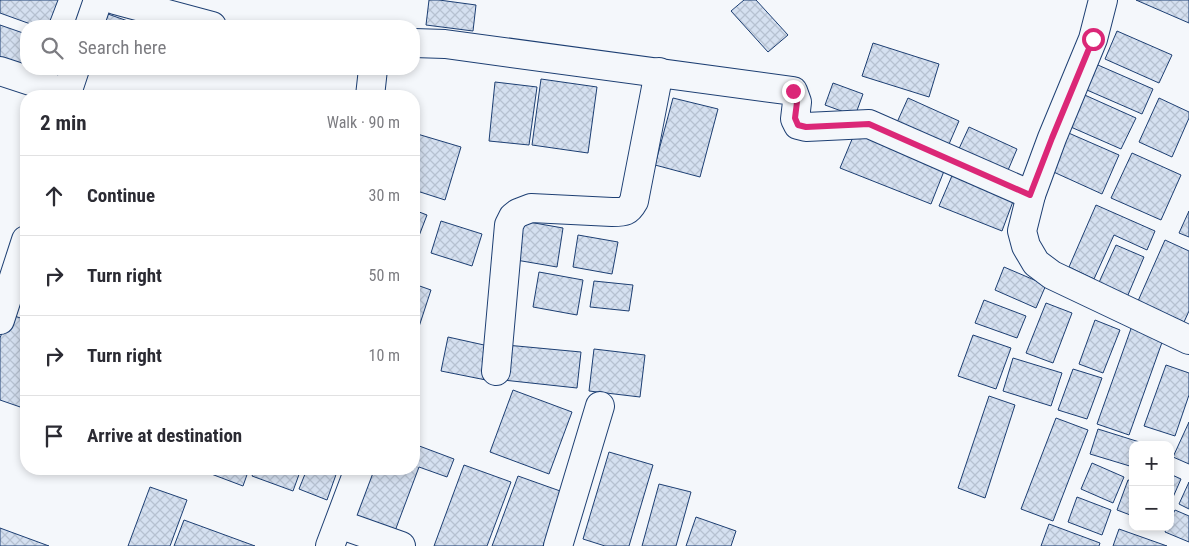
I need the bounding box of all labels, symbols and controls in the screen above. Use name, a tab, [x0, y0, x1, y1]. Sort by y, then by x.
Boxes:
search box	[20, 20, 420, 75]
route start	[1082, 28, 1105, 51]
icon: search	[38, 34, 66, 62]
text: Search here	[78, 36, 166, 59]
route end	[782, 80, 805, 103]
text: 2 min	[40, 111, 87, 135]
text: Walk · 90 m	[327, 113, 400, 132]
icon: ahead	[40, 182, 68, 210]
text: Continue	[87, 184, 155, 207]
text: 30 m	[368, 186, 400, 205]
icon: right	[40, 262, 68, 290]
text: Turn right	[87, 264, 162, 287]
text: 50 m	[368, 266, 400, 285]
icon: right	[40, 342, 68, 370]
text: Turn right	[87, 344, 162, 367]
text: 10 m	[368, 346, 400, 365]
icon: arrive	[40, 422, 68, 450]
text: Arrive at destination	[87, 424, 242, 447]
map controls	[1129, 441, 1174, 531]
button: +	[1129, 441, 1174, 486]
button: −	[1129, 486, 1174, 531]

